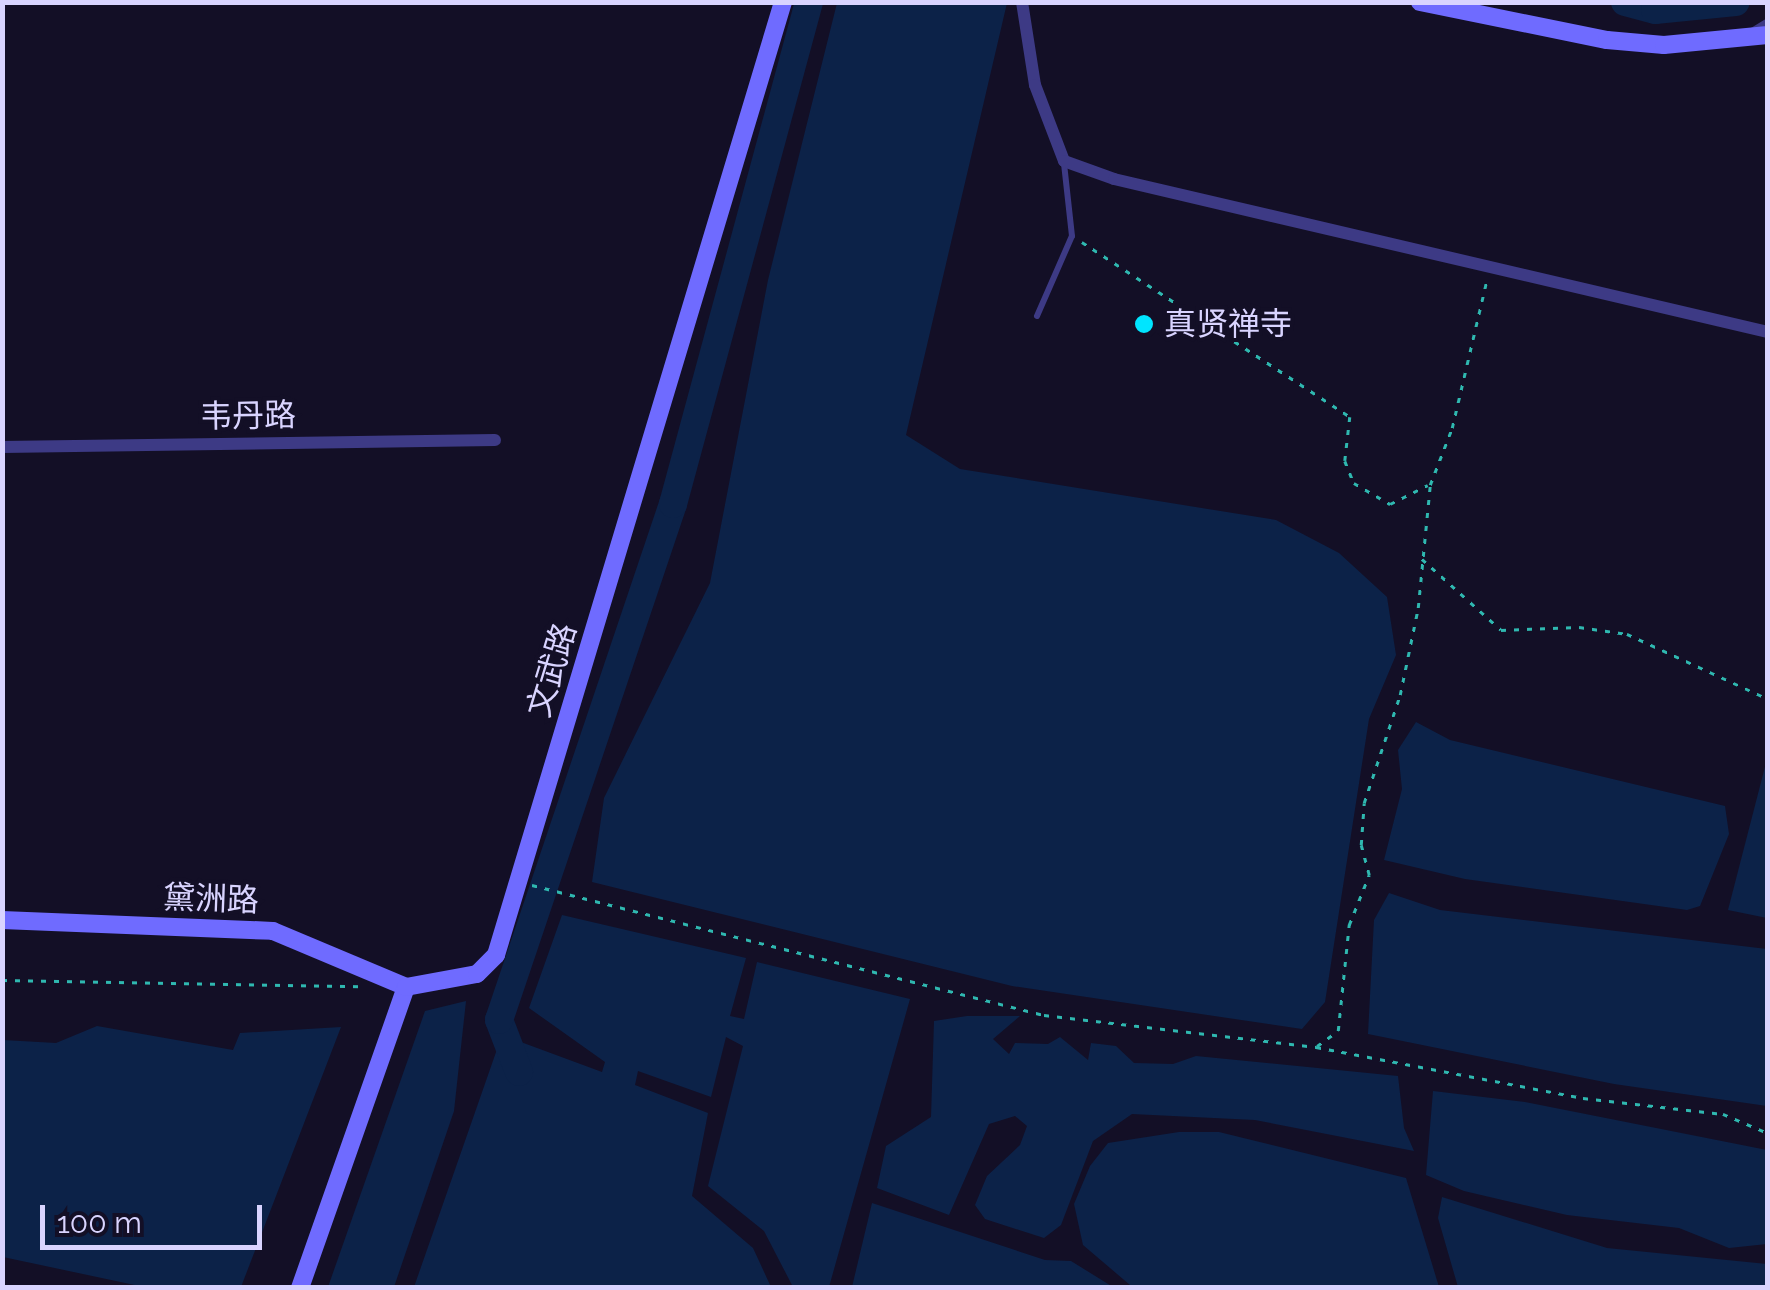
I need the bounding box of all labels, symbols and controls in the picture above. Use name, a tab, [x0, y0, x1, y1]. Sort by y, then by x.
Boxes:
place label: 真贤禅寺	[1164, 305, 1292, 343]
marker: 真贤禅寺	[1133, 313, 1155, 335]
street label: 韦丹路	[200, 396, 296, 436]
street label: 文武路	[520, 618, 584, 722]
street label: 黛洲路	[162, 878, 260, 920]
scale bar	[45, 1185, 268, 1247]
text: 100 m	[57, 1205, 142, 1240]

